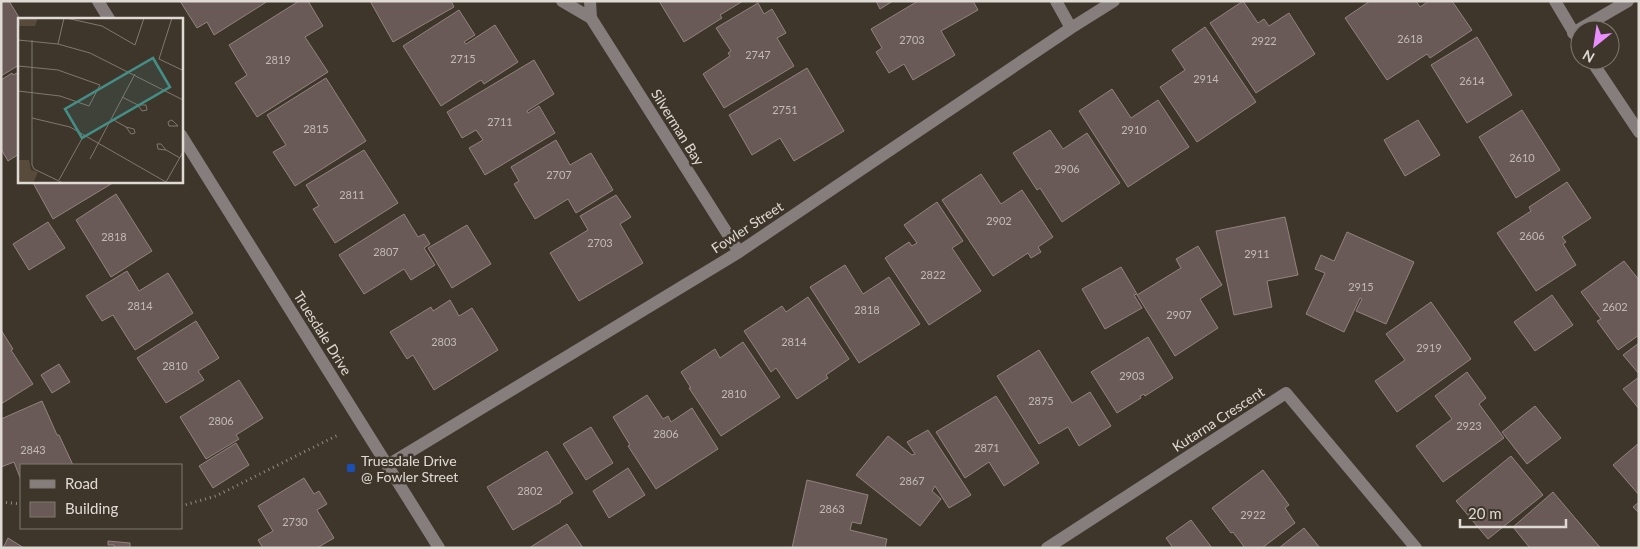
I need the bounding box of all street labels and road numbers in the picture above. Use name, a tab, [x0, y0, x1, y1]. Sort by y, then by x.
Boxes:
street label: Silverman Bay	[648, 86, 709, 169]
street label: Fowler Street	[708, 198, 786, 256]
street label: Truesdale Drive	[290, 288, 356, 378]
street label: Kutarna Crescent	[1169, 383, 1267, 455]

